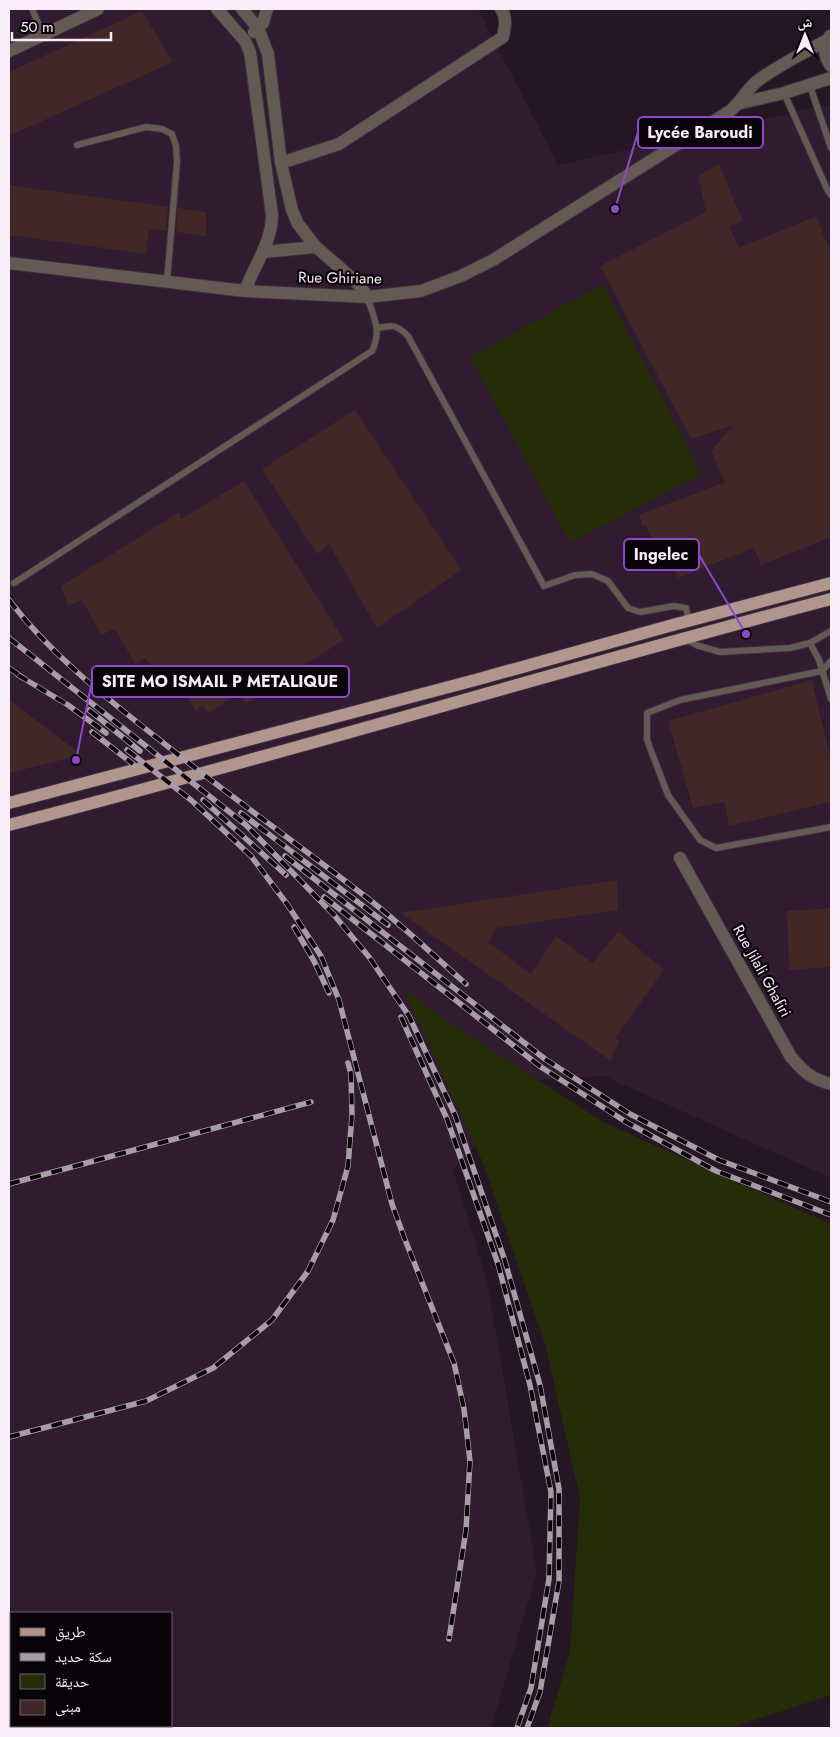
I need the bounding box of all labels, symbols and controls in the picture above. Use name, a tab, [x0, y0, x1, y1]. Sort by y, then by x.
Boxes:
scale bar	[12, 10, 111, 42]
north arrow	[780, 10, 830, 60]
text: ش	[798, 12, 813, 32]
text: 50 m	[20, 16, 54, 38]
callout: Lycée Baroudi	[638, 117, 763, 148]
text: Lycée Baroudi	[647, 121, 753, 144]
street label: Rue Ghiriane	[298, 266, 382, 290]
callout: Ingelec	[624, 539, 699, 570]
text: Ingelec	[634, 543, 688, 566]
callout: SITE MO ISMAIL P METALIQUE	[92, 666, 349, 697]
text: SITE MO ISMAIL P METALIQUE	[102, 670, 338, 693]
street label: Rue Jilali Ghafiri	[728, 921, 796, 1021]
legend	[10, 1612, 172, 1727]
text: طريق	[55, 1621, 86, 1643]
text: سكة حديد	[55, 1646, 112, 1668]
text: حديقة	[55, 1671, 90, 1693]
text: مبنى	[55, 1696, 81, 1718]

